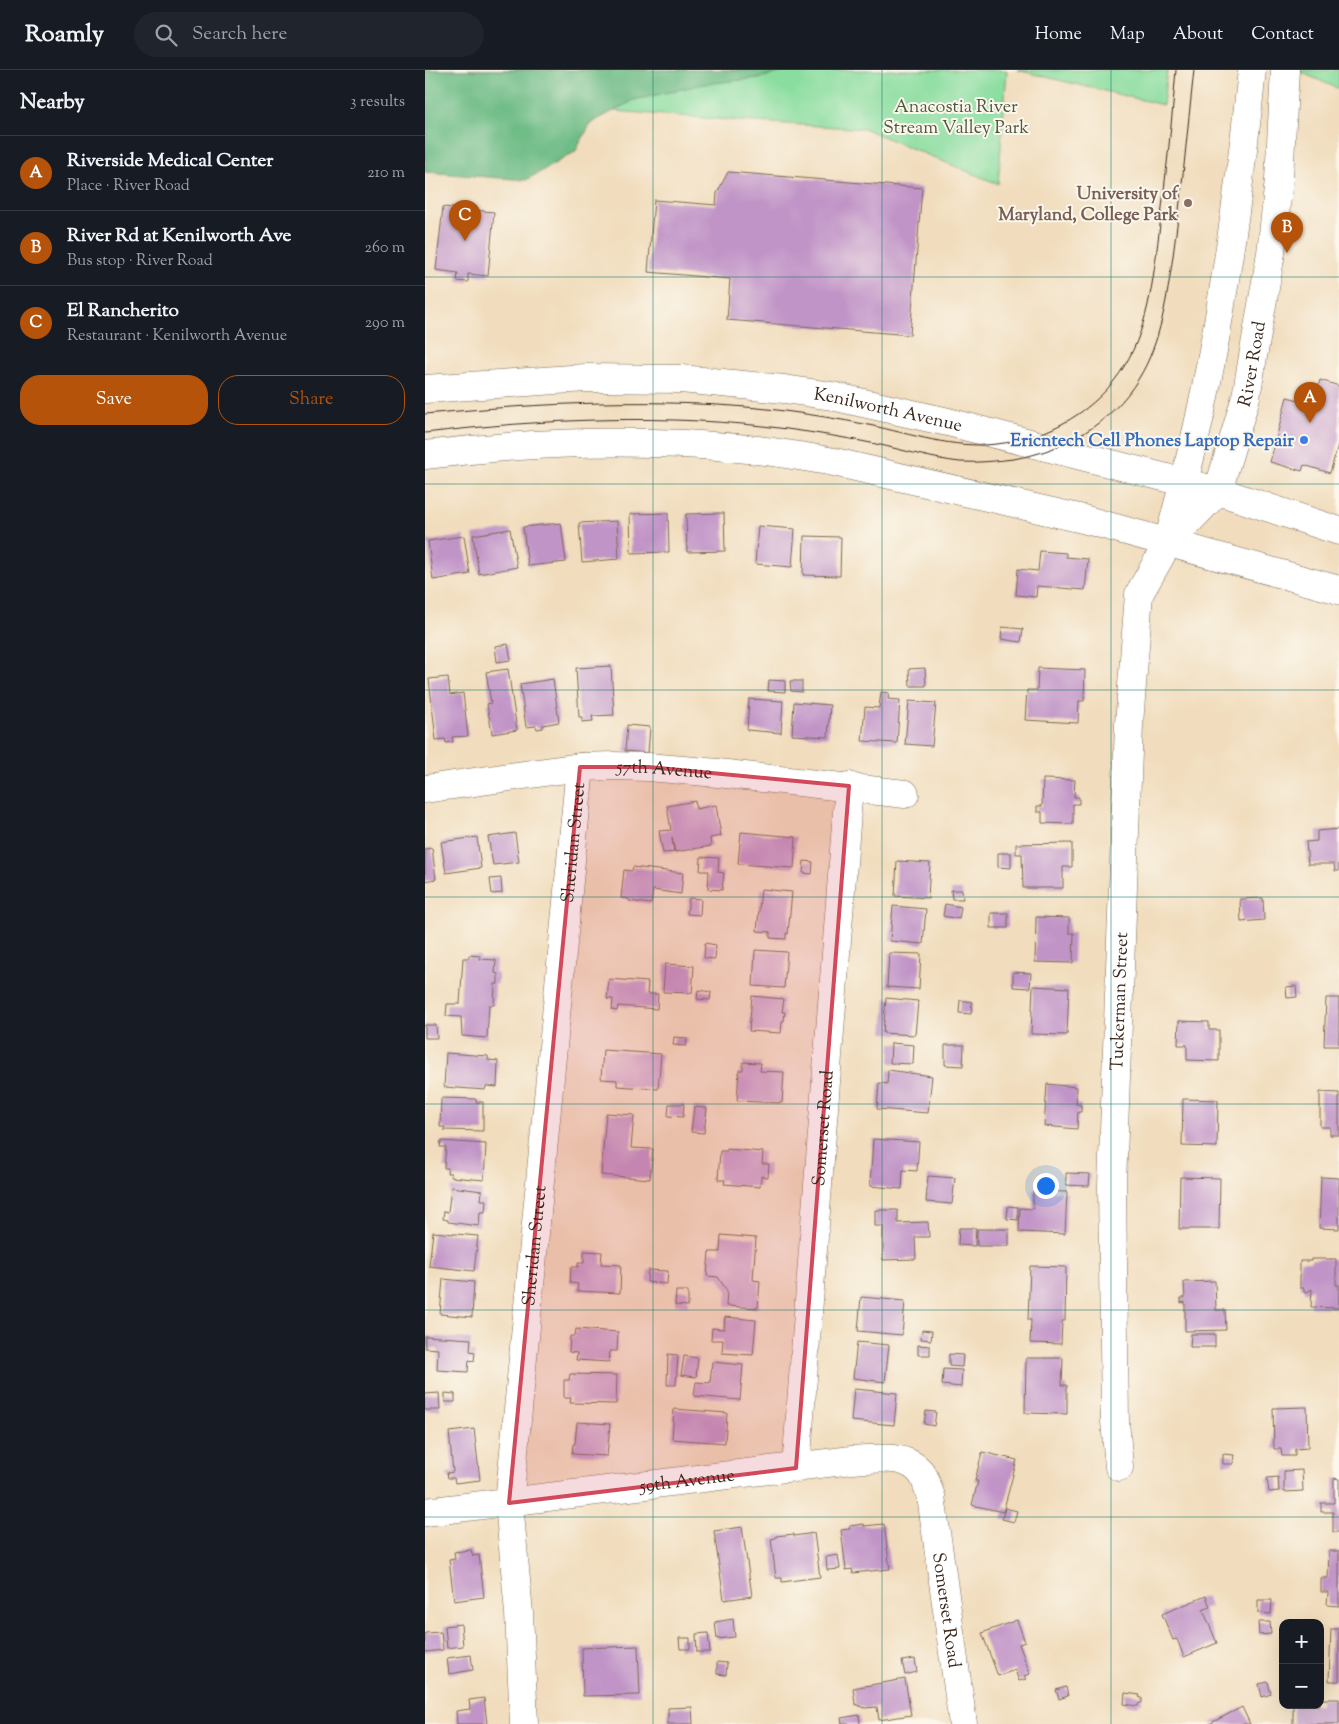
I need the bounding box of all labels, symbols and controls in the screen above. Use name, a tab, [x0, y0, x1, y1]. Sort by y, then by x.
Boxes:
search box	[134, 12, 484, 57]
text: Roamly	[25, 18, 104, 52]
icon: search	[152, 21, 180, 49]
text: Search here	[192, 21, 287, 48]
text: Home	[1035, 22, 1082, 48]
text: Map	[1110, 22, 1145, 48]
text: About	[1173, 22, 1223, 48]
text: Contact	[1251, 22, 1314, 48]
text: Nearby	[20, 88, 85, 118]
text: 3 results	[350, 91, 405, 114]
park label: Anacostia River Stream Valley Park	[883, 95, 1029, 142]
text: Riverside Medical Center	[67, 148, 273, 175]
text: A	[30, 162, 43, 185]
text: 210 m	[367, 162, 405, 185]
text: Place · River Road	[67, 175, 190, 198]
place label: University of Maryland, College Park	[998, 182, 1180, 229]
marker: University of Maryland, College Park	[1182, 197, 1194, 209]
pin: C	[449, 200, 481, 241]
pin: B	[1271, 212, 1303, 253]
text: River Rd at Kenilworth Ave	[67, 223, 291, 250]
text: B	[31, 237, 41, 260]
text: 260 m	[364, 237, 405, 260]
text: Bus stop · River Road	[67, 250, 213, 273]
text: El Rancherito	[67, 298, 179, 325]
text: C	[30, 312, 42, 335]
text: 290 m	[365, 312, 405, 335]
street label: River Road	[1233, 319, 1274, 410]
text: Restaurant · Kenilworth Avenue	[67, 325, 287, 348]
button: Save	[20, 375, 208, 425]
button: Share	[218, 375, 405, 425]
street label: Kenilworth Avenue	[812, 382, 965, 440]
pin: A	[1294, 382, 1326, 423]
place label: Ericntech Cell Phones Laptop Repair	[1010, 429, 1294, 455]
marker: Ericntech Cell Phones Laptop Repair	[1298, 434, 1310, 446]
street label: 57th Avenue	[615, 755, 713, 787]
street label: Sheridan Street	[556, 781, 593, 904]
street label: Tuckerman Street	[1105, 932, 1136, 1071]
street label: Somerset Road	[807, 1069, 842, 1187]
your location	[1033, 1173, 1059, 1199]
street label: Sheridan Street	[517, 1185, 555, 1307]
street label: 59th Avenue	[637, 1463, 736, 1501]
street label: Somerset Road	[924, 1551, 966, 1670]
map controls	[1279, 1619, 1324, 1709]
button: +	[1279, 1619, 1324, 1664]
button: −	[1279, 1664, 1324, 1709]

